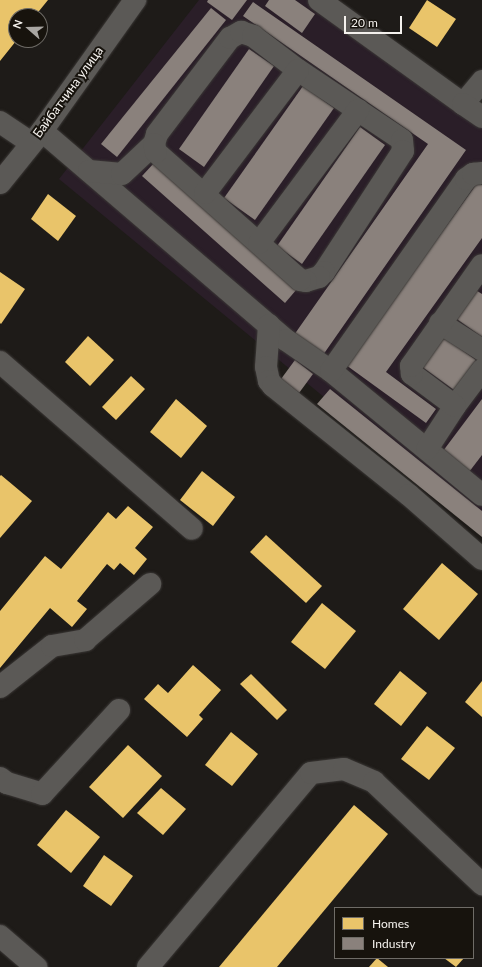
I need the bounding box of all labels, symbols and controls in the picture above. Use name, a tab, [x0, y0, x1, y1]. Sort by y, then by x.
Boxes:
north arrow	[8, 8, 48, 48]
scale bar	[346, 8, 404, 34]
text: 20 m	[351, 15, 378, 30]
text: N	[10, 18, 25, 30]
street label: Байбатчина улица	[30, 43, 106, 141]
legend	[334, 907, 474, 959]
text: Homes	[372, 916, 409, 931]
text: Industry	[372, 936, 415, 951]

